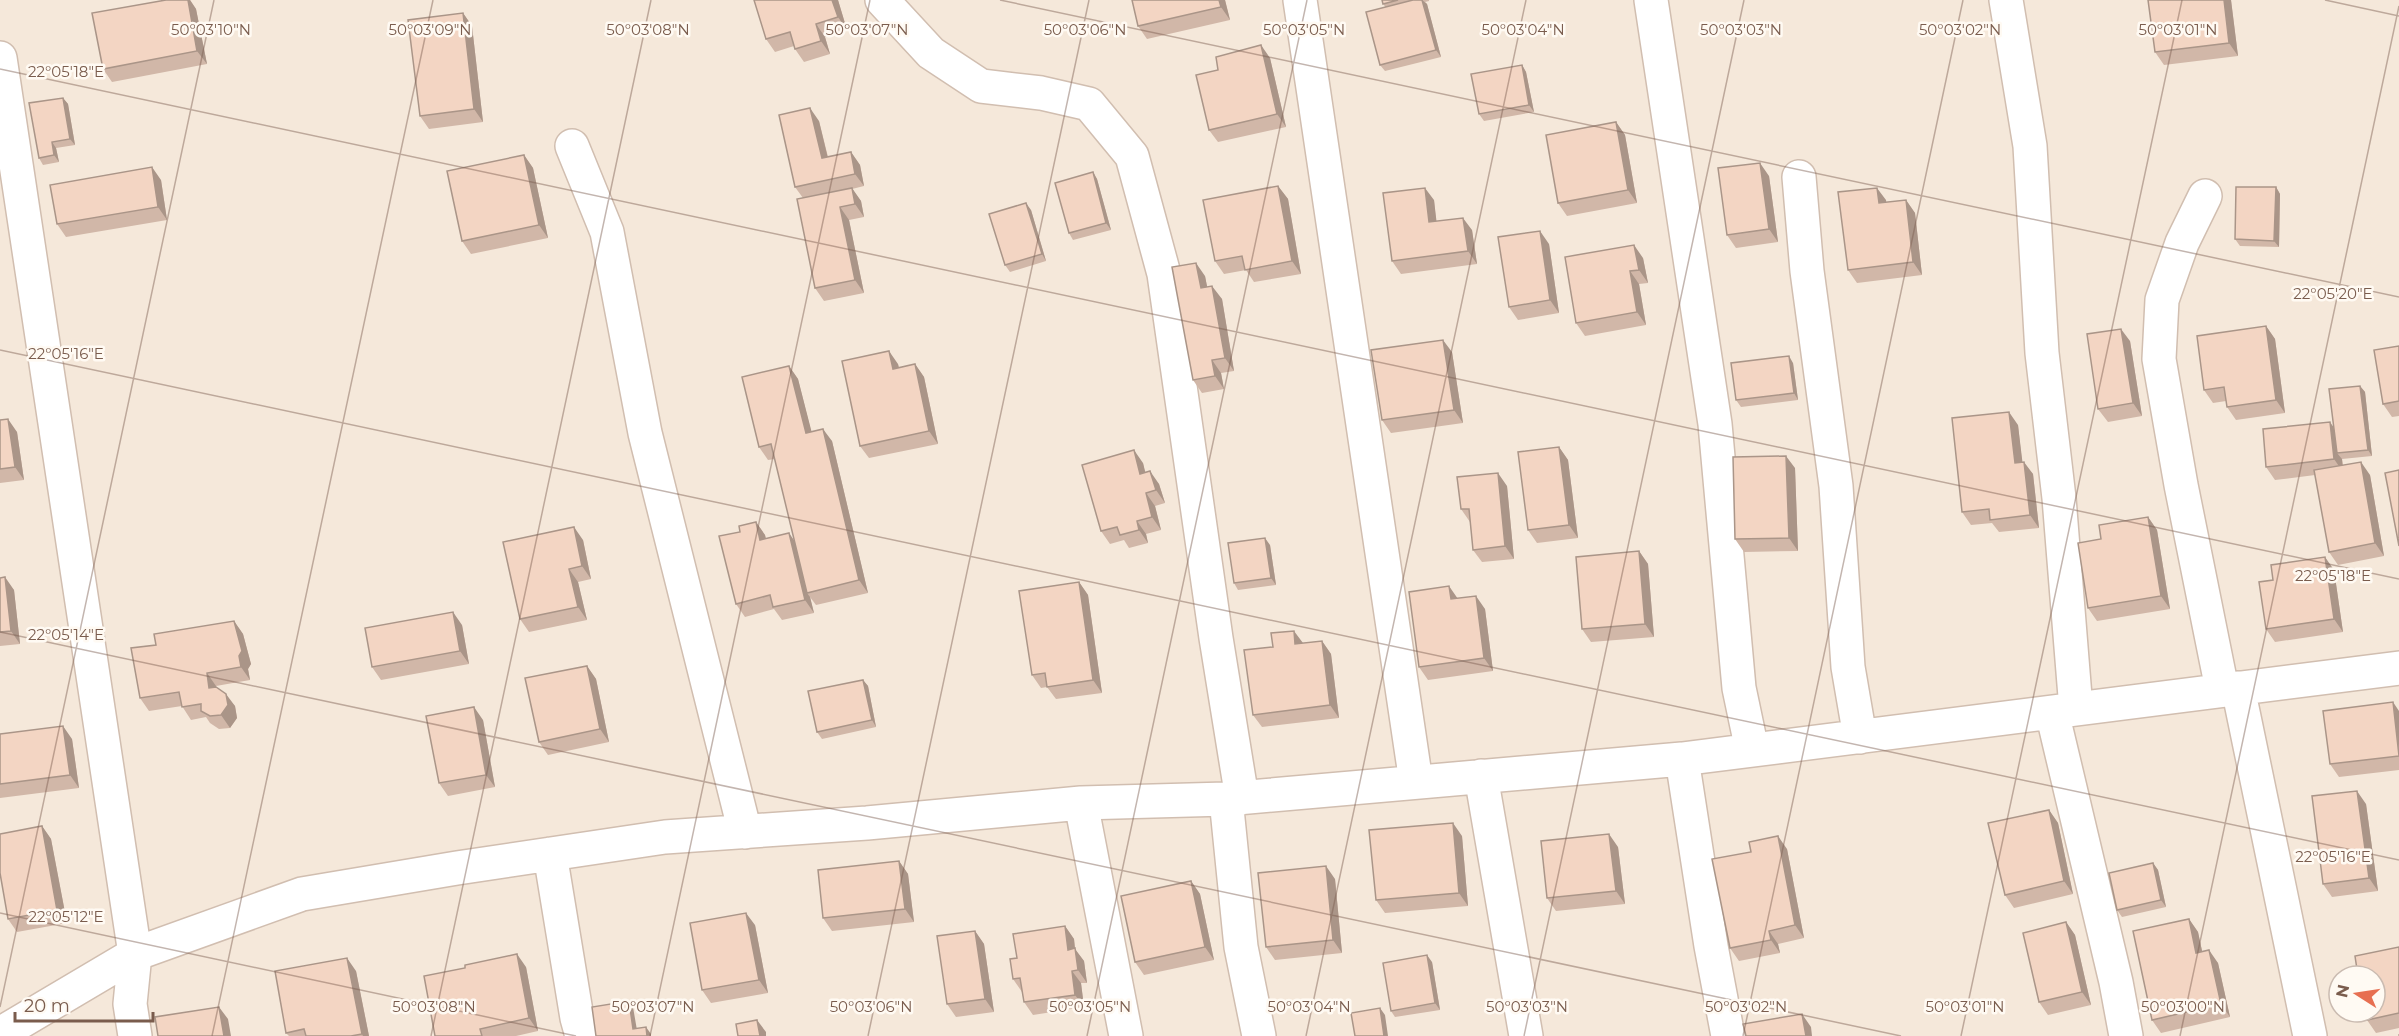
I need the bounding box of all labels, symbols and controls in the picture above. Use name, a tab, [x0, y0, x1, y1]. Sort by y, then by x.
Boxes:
text: 50°03'10"N	[171, 20, 251, 39]
text: 50°03'09"N	[389, 20, 471, 39]
text: 50°03'08"N	[606, 20, 690, 39]
text: 50°03'07"N	[826, 20, 908, 39]
text: 50°03'06"N	[1044, 20, 1126, 39]
text: 50°03'05"N	[1263, 20, 1345, 39]
text: 50°03'04"N	[1481, 20, 1565, 39]
text: 50°03'03"N	[1700, 20, 1782, 39]
text: 50°03'02"N	[1919, 20, 2001, 39]
text: 50°03'01"N	[2138, 20, 2218, 39]
text: 22°05'18"E	[28, 62, 104, 81]
text: 22°05'20"E	[2293, 284, 2373, 303]
text: 22°05'16"E	[28, 344, 104, 363]
text: 22°05'18"E	[2295, 566, 2371, 585]
text: 22°05'14"E	[28, 625, 104, 644]
text: 22°05'16"E	[2295, 847, 2371, 866]
text: 22°05'12"E	[28, 907, 104, 926]
north arrow	[2327, 964, 2387, 1024]
text: N	[2332, 983, 2353, 999]
scale bar	[15, 985, 153, 1023]
text: 20 m	[24, 995, 70, 1017]
text: 50°03'08"N	[392, 997, 476, 1016]
text: 50°03'07"N	[612, 997, 694, 1016]
text: 50°03'06"N	[830, 997, 912, 1016]
text: 50°03'05"N	[1049, 997, 1131, 1016]
text: 50°03'04"N	[1267, 997, 1351, 1016]
text: 50°03'03"N	[1486, 997, 1568, 1016]
text: 50°03'02"N	[1705, 997, 1787, 1016]
text: 50°03'01"N	[1925, 997, 2005, 1016]
text: 50°03'00"N	[2141, 997, 2225, 1016]

